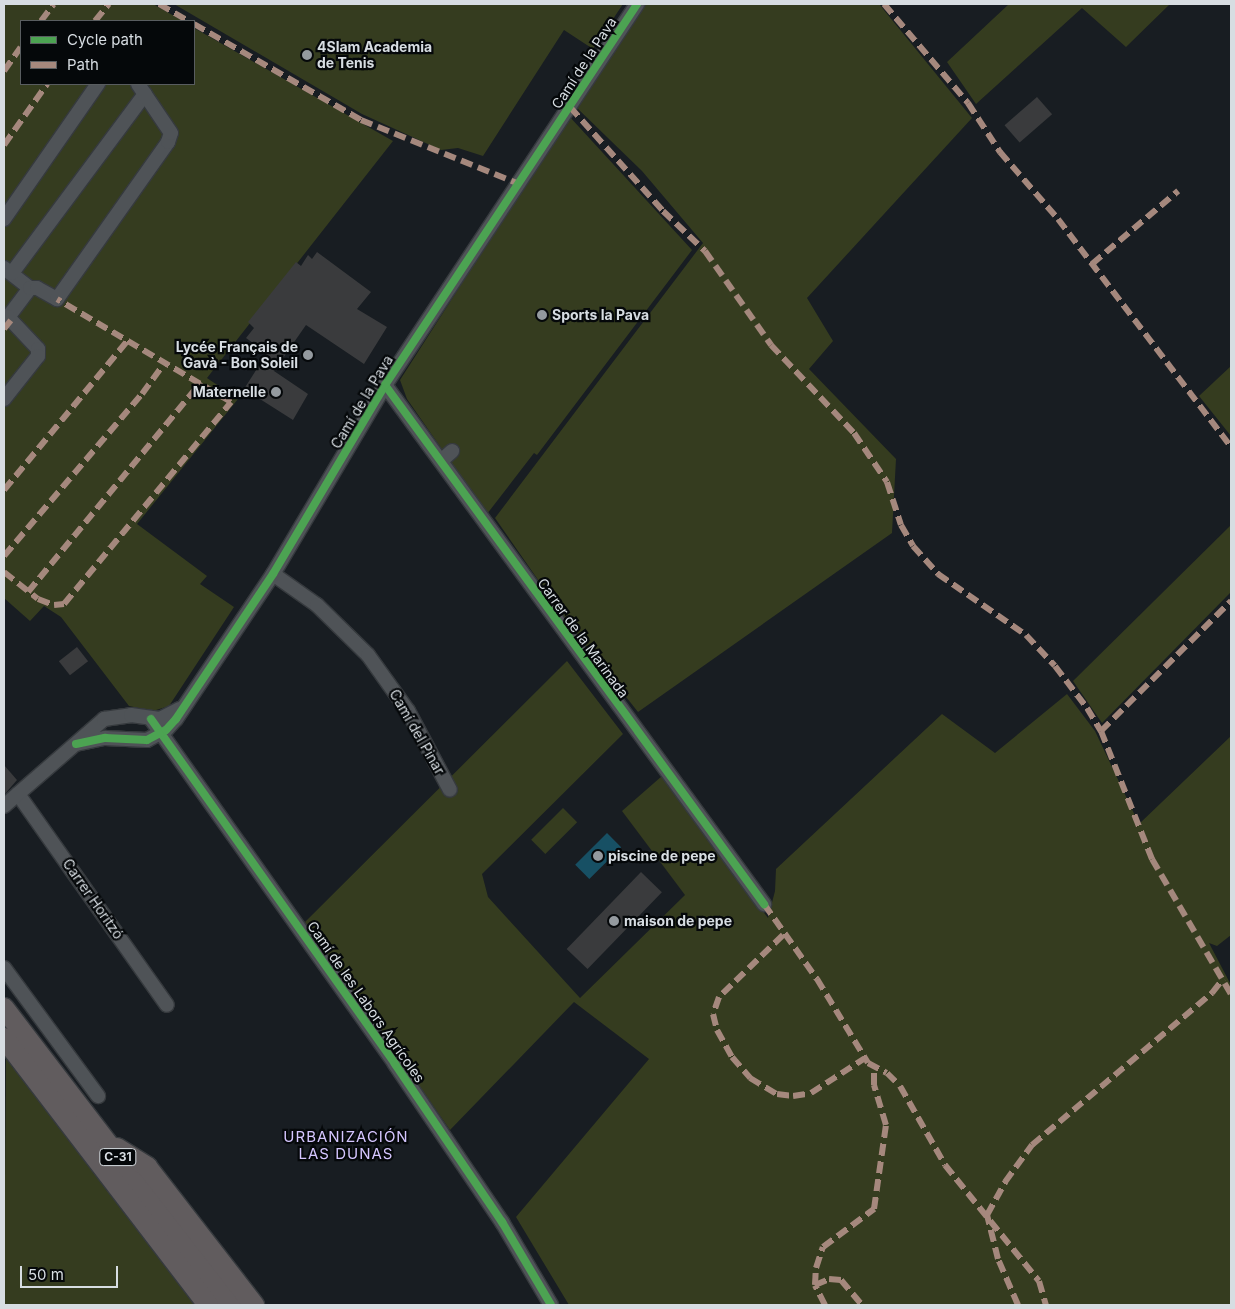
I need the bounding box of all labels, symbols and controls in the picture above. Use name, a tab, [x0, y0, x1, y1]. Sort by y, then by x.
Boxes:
street label: Camí de la Pava	[548, 14, 620, 112]
legend	[20, 20, 195, 85]
text: Cycle path	[67, 30, 143, 49]
place label: 4Slam Academia de Tenis	[317, 39, 432, 72]
marker: 4Slam Academia de Tenis	[301, 49, 313, 61]
text: Path	[67, 55, 99, 74]
place label: Sports la Pava	[552, 307, 649, 323]
marker: Sports la Pava	[536, 309, 548, 321]
place label: Lycée Français de Gavà - Bon Soleil	[176, 339, 298, 372]
marker: Lycée Français de Gavà - Bon Soleil	[302, 349, 314, 361]
street label: Camí de la Pava	[328, 352, 396, 452]
place label: Maternelle	[193, 384, 266, 400]
marker: Maternelle	[270, 386, 282, 398]
street label: Carrer de la Marinada	[534, 575, 632, 701]
street label: Camí del Pinar	[386, 686, 448, 778]
place label: piscine de pepe	[608, 848, 716, 864]
marker: piscine de pepe	[592, 850, 604, 862]
street label: Carrer Horitzó	[59, 856, 127, 942]
place label: maison de pepe	[624, 913, 732, 929]
marker: maison de pepe	[608, 915, 620, 927]
street label: Camí de les Labors Agrícoles	[304, 918, 428, 1086]
district label: URBANIZACIÓN LAS DUNAS	[282, 1127, 410, 1162]
road number: C-31	[99, 1148, 137, 1166]
scale bar	[22, 1256, 120, 1288]
text: 50 m	[28, 1265, 64, 1284]

